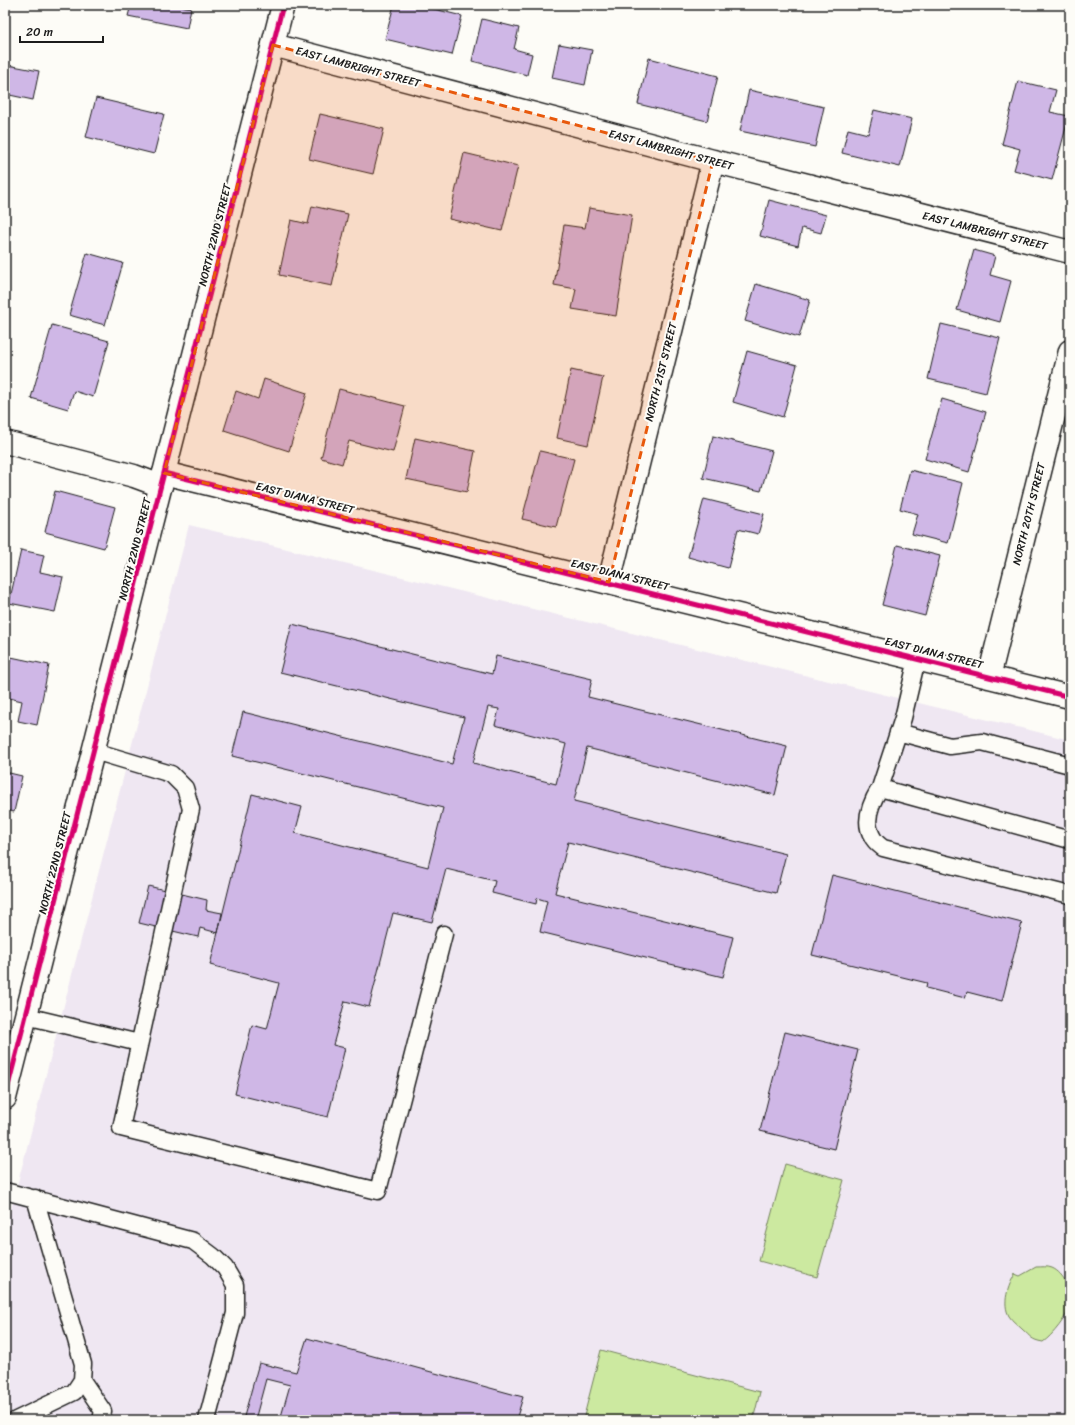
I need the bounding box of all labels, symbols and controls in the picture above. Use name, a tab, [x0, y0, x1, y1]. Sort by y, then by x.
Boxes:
scale bar	[20, 18, 103, 44]
text: 20 m	[26, 21, 53, 43]
street label: EAST LAMBRIGHT STREET	[293, 41, 423, 93]
street label: EAST LAMBRIGHT STREET	[606, 124, 736, 176]
street label: NORTH 22ND STREET	[193, 181, 237, 288]
street label: EAST LAMBRIGHT STREET	[920, 206, 1051, 256]
street label: NORTH 21ST STREET	[640, 320, 683, 424]
street label: NORTH 20TH STREET	[1007, 460, 1051, 567]
street label: EAST DIANA STREET	[254, 477, 357, 520]
street label: NORTH 22ND STREET	[113, 495, 157, 602]
street label: EAST DIANA STREET	[569, 554, 672, 597]
street label: EAST DIANA STREET	[883, 632, 986, 675]
street label: NORTH 22ND STREET	[33, 809, 77, 916]

